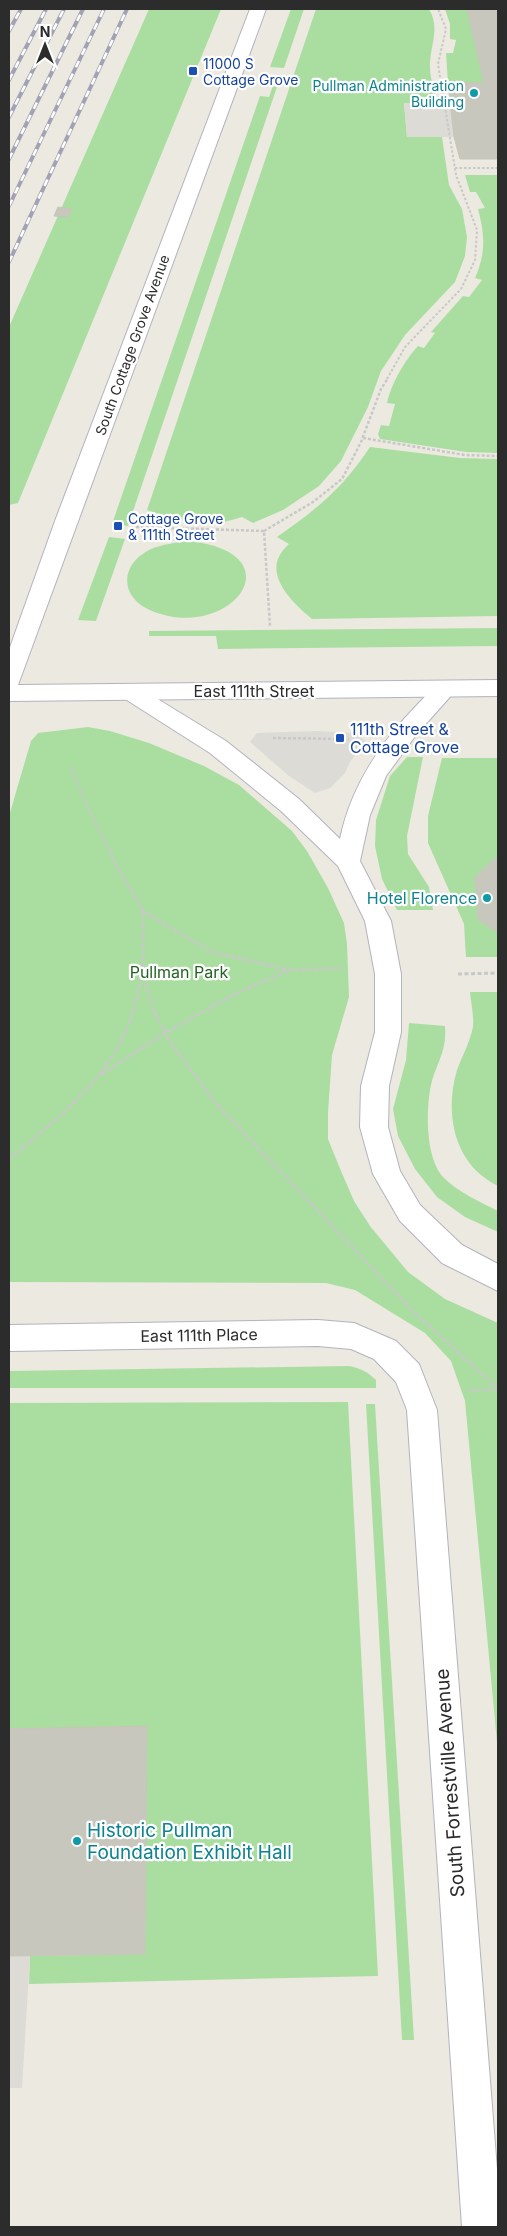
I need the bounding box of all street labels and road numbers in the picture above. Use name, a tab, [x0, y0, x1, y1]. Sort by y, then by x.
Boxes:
street label: South Cottage Grove Avenue	[91, 252, 173, 438]
street label: East 111th Street	[194, 681, 314, 701]
street label: East 111th Place	[140, 1324, 258, 1346]
street label: South Forrestville Avenue	[431, 1668, 469, 1898]

